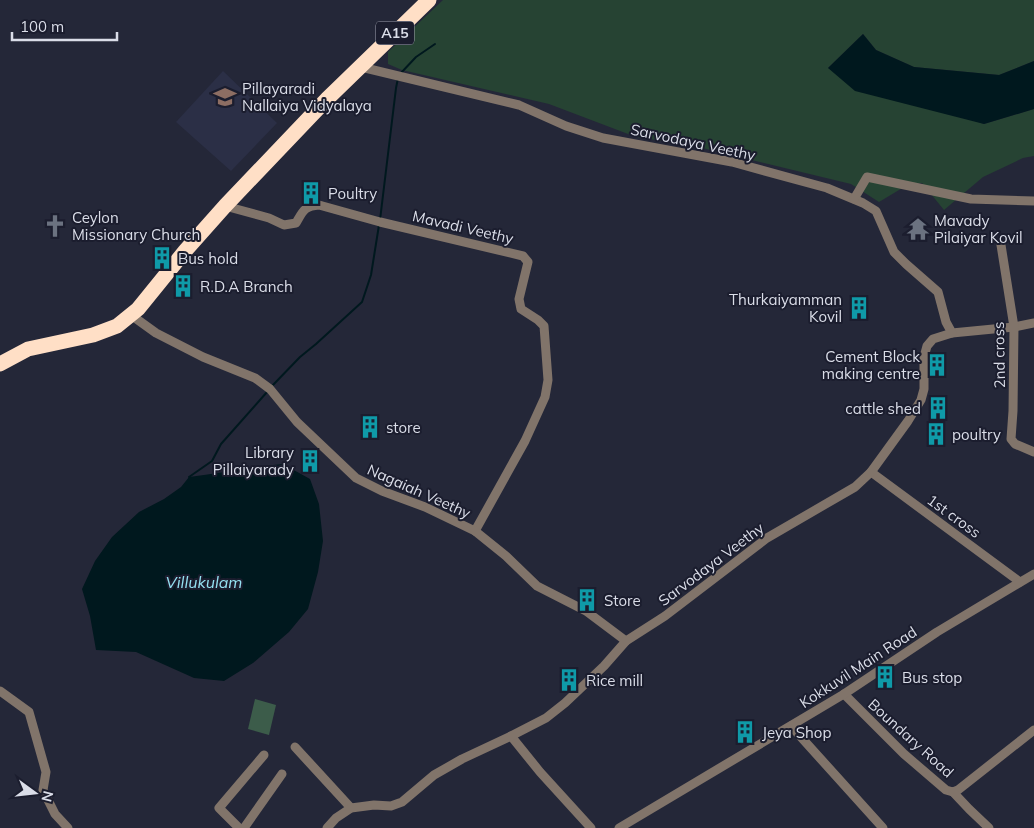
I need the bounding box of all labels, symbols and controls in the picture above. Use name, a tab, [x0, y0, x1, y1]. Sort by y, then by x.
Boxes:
scale bar	[12, 10, 118, 42]
text: 100 m	[20, 17, 64, 36]
road number: A15	[376, 22, 414, 44]
place label: Pillayaradi Nallaiya Vidyalaya	[242, 79, 372, 115]
school or university icon: Pillayaradi Nallaiya Vidyalaya	[212, 84, 238, 110]
street label: Sarvodaya Veethy	[629, 119, 757, 165]
building icon: Poultry	[298, 180, 324, 206]
place label: Poultry	[328, 184, 377, 203]
street label: Mavadi Veethy	[411, 206, 515, 248]
place label: Ceylon Missionary Church	[72, 208, 200, 244]
place label: Mavady Pilaiyar Kovil	[934, 211, 1023, 247]
church icon: Ceylon Missionary Church	[42, 213, 68, 239]
temple icon: Mavady Pilaiyar Kovil	[905, 216, 931, 242]
building icon: Bus hold	[149, 245, 175, 271]
place label: Bus hold	[178, 249, 238, 268]
building icon: R.D.A Branch	[170, 273, 196, 299]
place label: R.D.A Branch	[200, 277, 293, 296]
place label: Thurkaiyamman Kovil	[729, 290, 842, 326]
building icon: Thurkaiyamman Kovil	[846, 295, 872, 321]
street label: 2nd cross	[989, 321, 1009, 389]
place label: Cement Block making centre	[822, 347, 920, 383]
building icon: Cement Block making centre	[924, 352, 950, 378]
building icon: cattle shed	[925, 395, 951, 421]
place label: cattle shed	[845, 399, 921, 418]
building icon: store	[357, 414, 383, 440]
place label: store	[386, 418, 421, 437]
building icon: poultry	[923, 421, 949, 447]
place label: poultry	[952, 425, 1001, 444]
place label: Library Pillaiyarady	[213, 443, 294, 479]
building icon: Library Pillaiyarady	[297, 448, 323, 474]
street label: Nagaiah Veethy	[364, 460, 474, 522]
street label: 1st cross	[923, 490, 985, 542]
street label: Sarvodaya Veethy	[655, 518, 768, 610]
water label: Villukulam	[166, 572, 242, 592]
building icon: Store	[574, 587, 600, 613]
place label: Store	[604, 591, 641, 610]
street label: Kokkuvil Main Road	[796, 622, 920, 712]
building icon: Bus stop	[872, 664, 898, 690]
building icon: Rice mill	[556, 667, 582, 693]
place label: Bus stop	[902, 668, 962, 687]
place label: Rice mill	[586, 671, 643, 690]
street label: Boundary Road	[864, 695, 958, 781]
building icon: Jeya Shop	[732, 719, 758, 745]
place label: Jeya Shop	[762, 723, 831, 742]
north arrow	[10, 768, 60, 818]
text: N	[37, 789, 58, 804]

